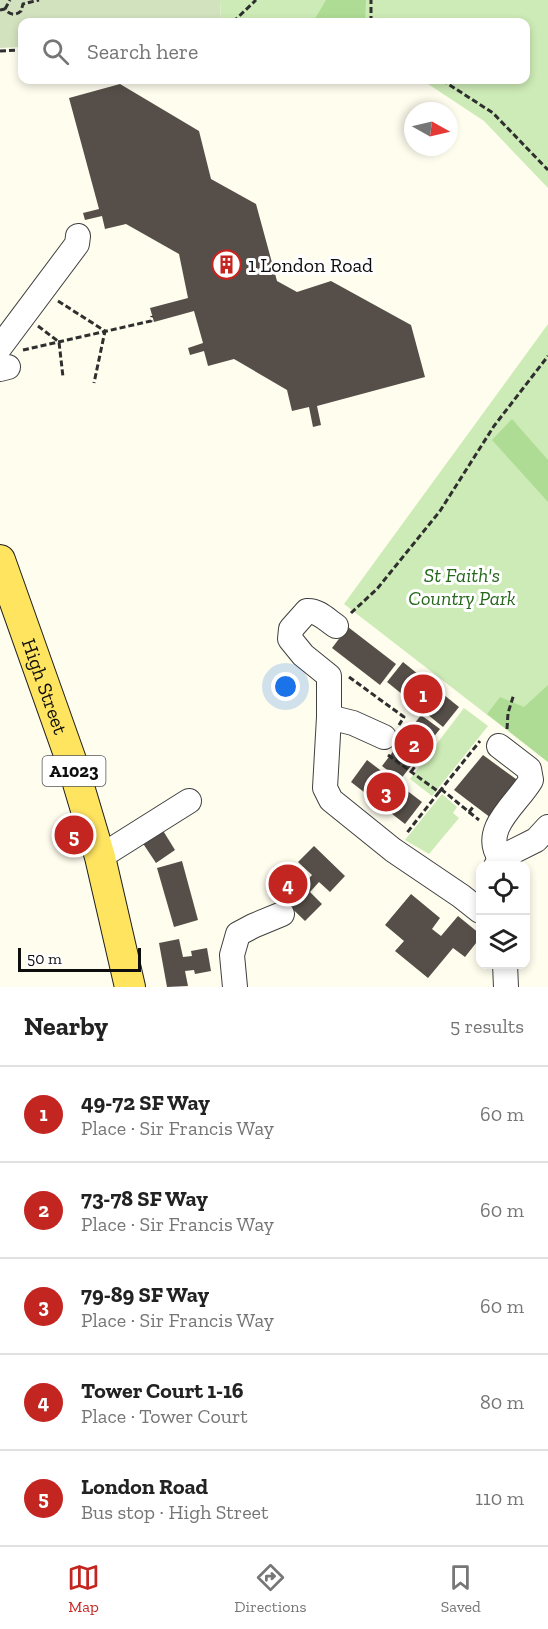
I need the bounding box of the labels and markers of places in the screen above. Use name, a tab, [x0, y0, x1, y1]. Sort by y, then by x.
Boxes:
building icon: 1 London Road	[211, 249, 243, 281]
place label: 1 London Road	[248, 253, 373, 277]
pin: 1	[404, 672, 442, 716]
pin: 2	[394, 722, 434, 766]
pin: 3	[366, 770, 406, 814]
pin: 5	[54, 812, 94, 858]
pin: 4	[268, 862, 308, 906]

